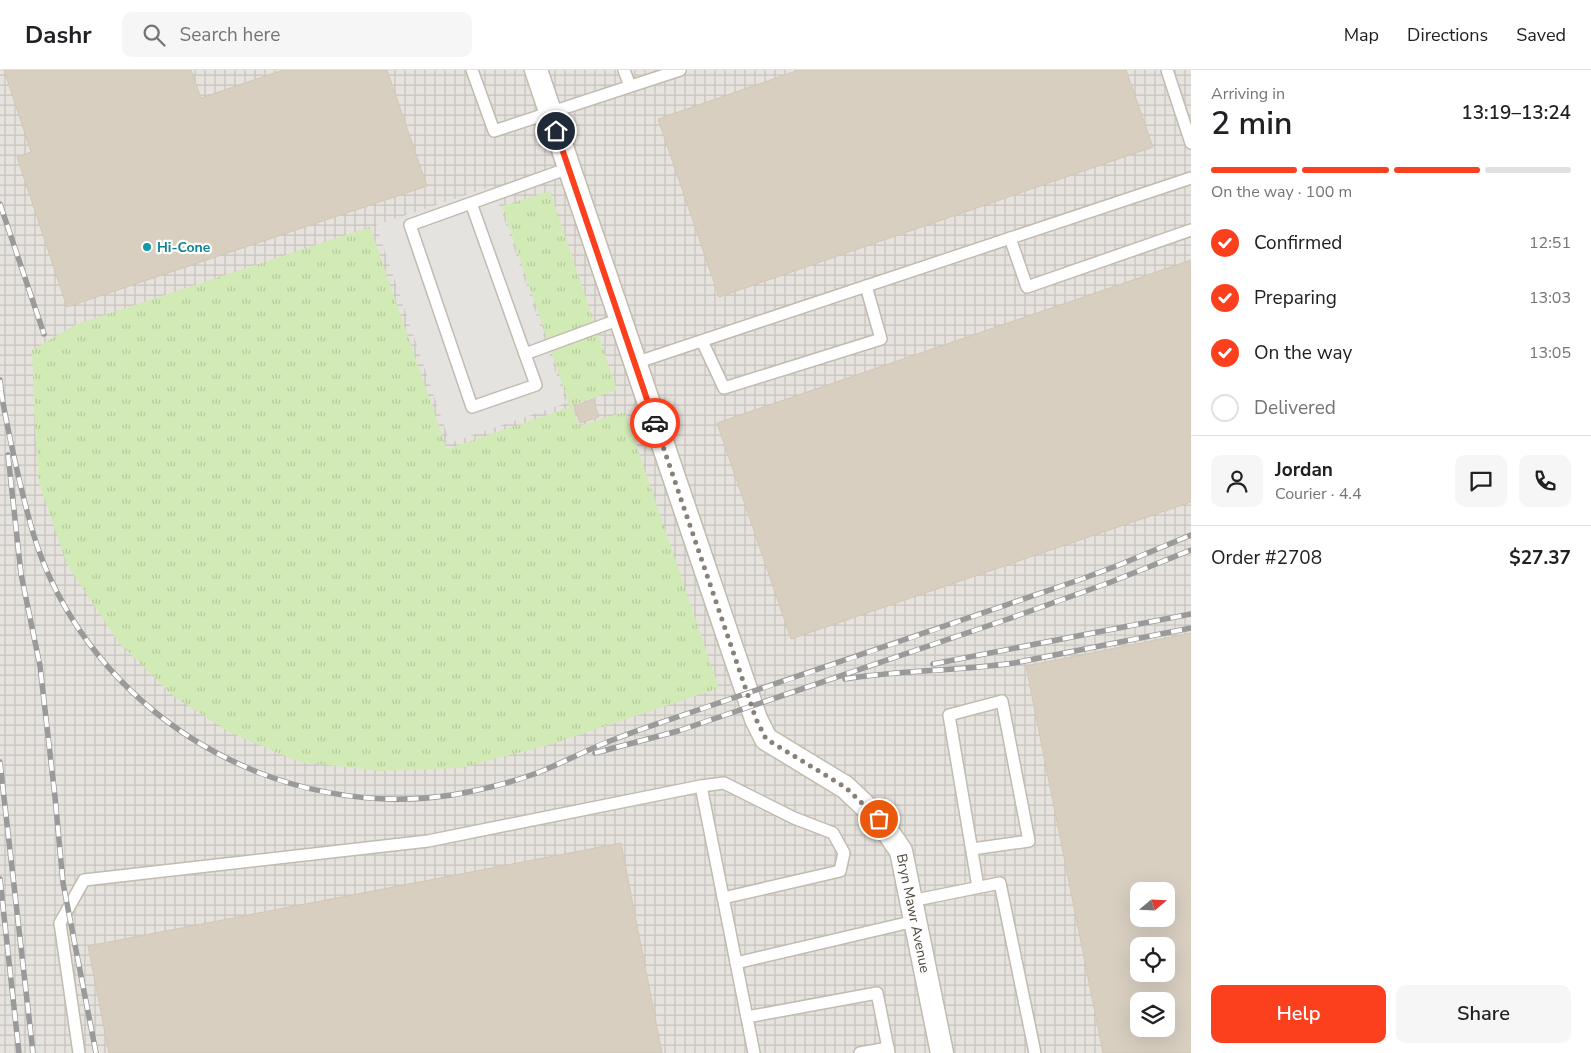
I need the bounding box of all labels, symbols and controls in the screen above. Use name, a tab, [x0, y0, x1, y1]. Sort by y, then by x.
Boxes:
search box	[122, 12, 472, 57]
text: Dashr	[25, 19, 92, 51]
icon: search	[140, 21, 168, 49]
text: Search here	[180, 22, 280, 48]
text: Map	[1344, 23, 1379, 47]
text: Directions	[1407, 23, 1488, 47]
text: Saved	[1516, 23, 1566, 47]
text: Arriving in	[1211, 83, 1285, 105]
text: 13:19–13:24	[1461, 100, 1571, 126]
text: 2 min	[1211, 102, 1293, 145]
pin	[535, 110, 577, 152]
icon: home	[542, 117, 570, 145]
text: On the way · 100 m	[1211, 181, 1352, 203]
icon: check	[1211, 229, 1239, 257]
text: Confirmed	[1254, 230, 1342, 256]
text: 12:51	[1529, 232, 1571, 254]
place label: Hi-Cone	[157, 238, 211, 257]
marker: Hi-Cone	[141, 241, 153, 253]
icon: check	[1211, 284, 1239, 312]
text: Preparing	[1254, 285, 1337, 311]
text: 13:03	[1529, 287, 1571, 309]
icon: check	[1211, 339, 1239, 367]
text: On the way	[1254, 340, 1352, 366]
text: 13:05	[1529, 342, 1571, 364]
text: Delivered	[1254, 395, 1336, 421]
courier	[630, 398, 680, 448]
icon: car	[641, 409, 669, 437]
button: person	[1211, 455, 1263, 507]
button: chat	[1455, 455, 1507, 507]
button: phone	[1519, 455, 1571, 507]
text: Jordan	[1275, 457, 1333, 483]
text: Courier · 4.4	[1275, 483, 1361, 505]
text: Order #2708	[1211, 545, 1322, 571]
text: $27.37	[1509, 545, 1571, 571]
pin	[858, 798, 900, 840]
icon: bag	[865, 805, 893, 833]
street label: Bryn Mawr Avenue	[892, 852, 934, 974]
north arrow	[1130, 882, 1175, 928]
map controls	[1130, 882, 1175, 1037]
button: locate	[1130, 937, 1175, 982]
button: Help	[1211, 985, 1386, 1043]
button: Share	[1396, 985, 1571, 1043]
button: layers	[1130, 992, 1175, 1037]

